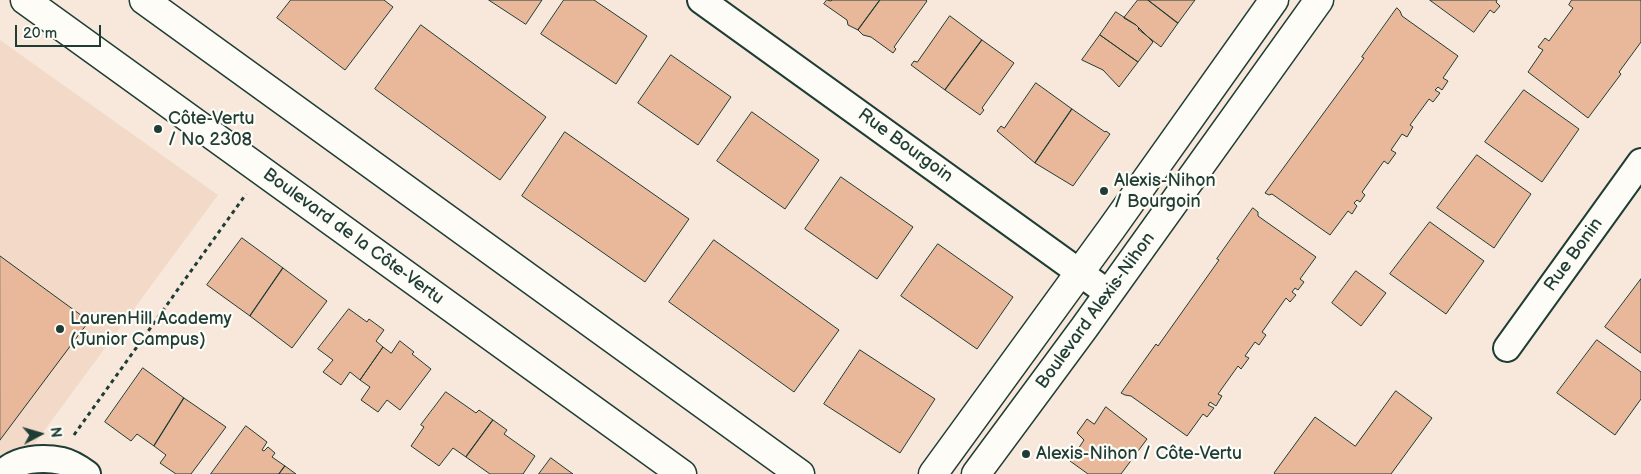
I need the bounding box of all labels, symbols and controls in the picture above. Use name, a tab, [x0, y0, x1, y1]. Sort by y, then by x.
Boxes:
scale bar	[18, 15, 104, 47]
text: 20 m	[23, 24, 57, 43]
street label: Rue Bourgoin	[853, 104, 957, 188]
place label: Côte-Vertu / No 2308	[168, 108, 255, 150]
marker: Côte-Vertu / No 2308	[152, 123, 164, 135]
street label: Boulevard de la Côte-Vertu	[258, 164, 448, 310]
place label: Alexis-Nihon / Bourgoin	[1114, 170, 1216, 212]
marker: Alexis-Nihon / Bourgoin	[1098, 185, 1110, 197]
street label: Rue Bonin	[1540, 214, 1608, 296]
street label: Boulevard Alexis-Nihon	[1032, 228, 1160, 394]
place label: LaurenHill Academy (Junior Campus)	[70, 308, 232, 350]
marker: LaurenHill Academy (Junior Campus)	[54, 323, 66, 335]
north arrow	[15, 409, 65, 459]
text: N	[46, 426, 64, 438]
place label: Alexis-Nihon / Côte-Vertu	[1036, 443, 1242, 465]
marker: Alexis-Nihon / Côte-Vertu	[1020, 448, 1032, 460]

